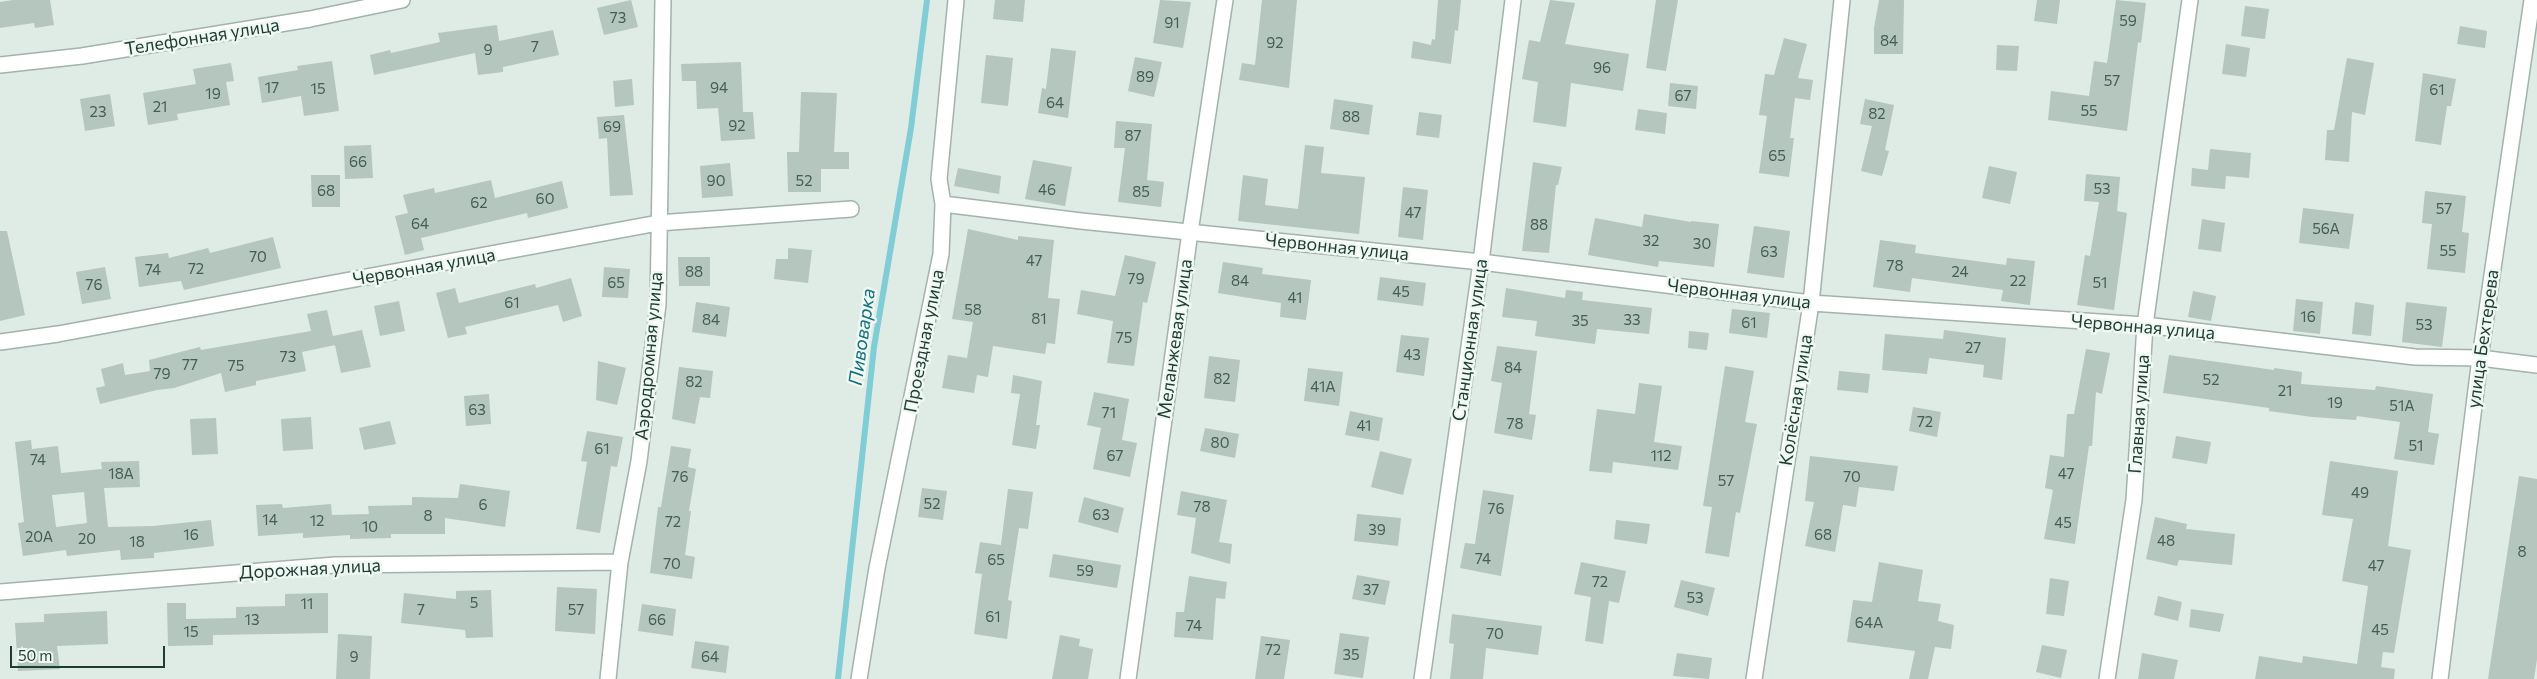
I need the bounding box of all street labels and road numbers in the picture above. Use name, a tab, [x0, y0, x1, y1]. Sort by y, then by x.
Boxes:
street label: Телефонная улица	[123, 14, 281, 60]
street label: Червонная улица	[1264, 229, 1410, 265]
street label: Червонная улица	[351, 244, 497, 290]
street label: Станционная улица	[1448, 257, 1492, 423]
street label: Меланжевая улица	[1153, 258, 1197, 420]
street label: Проездная улица	[900, 268, 948, 414]
street label: улица Бехтерева	[2463, 268, 2503, 410]
street label: Аэродромная улица	[631, 271, 667, 441]
street label: Червонная улица	[1666, 274, 1812, 314]
street label: Червонная улица	[2070, 310, 2216, 344]
street label: Колёсная улица	[1775, 333, 1817, 467]
street label: Главная улица	[2124, 354, 2154, 474]
street label: Дорожная улица	[239, 555, 381, 583]

